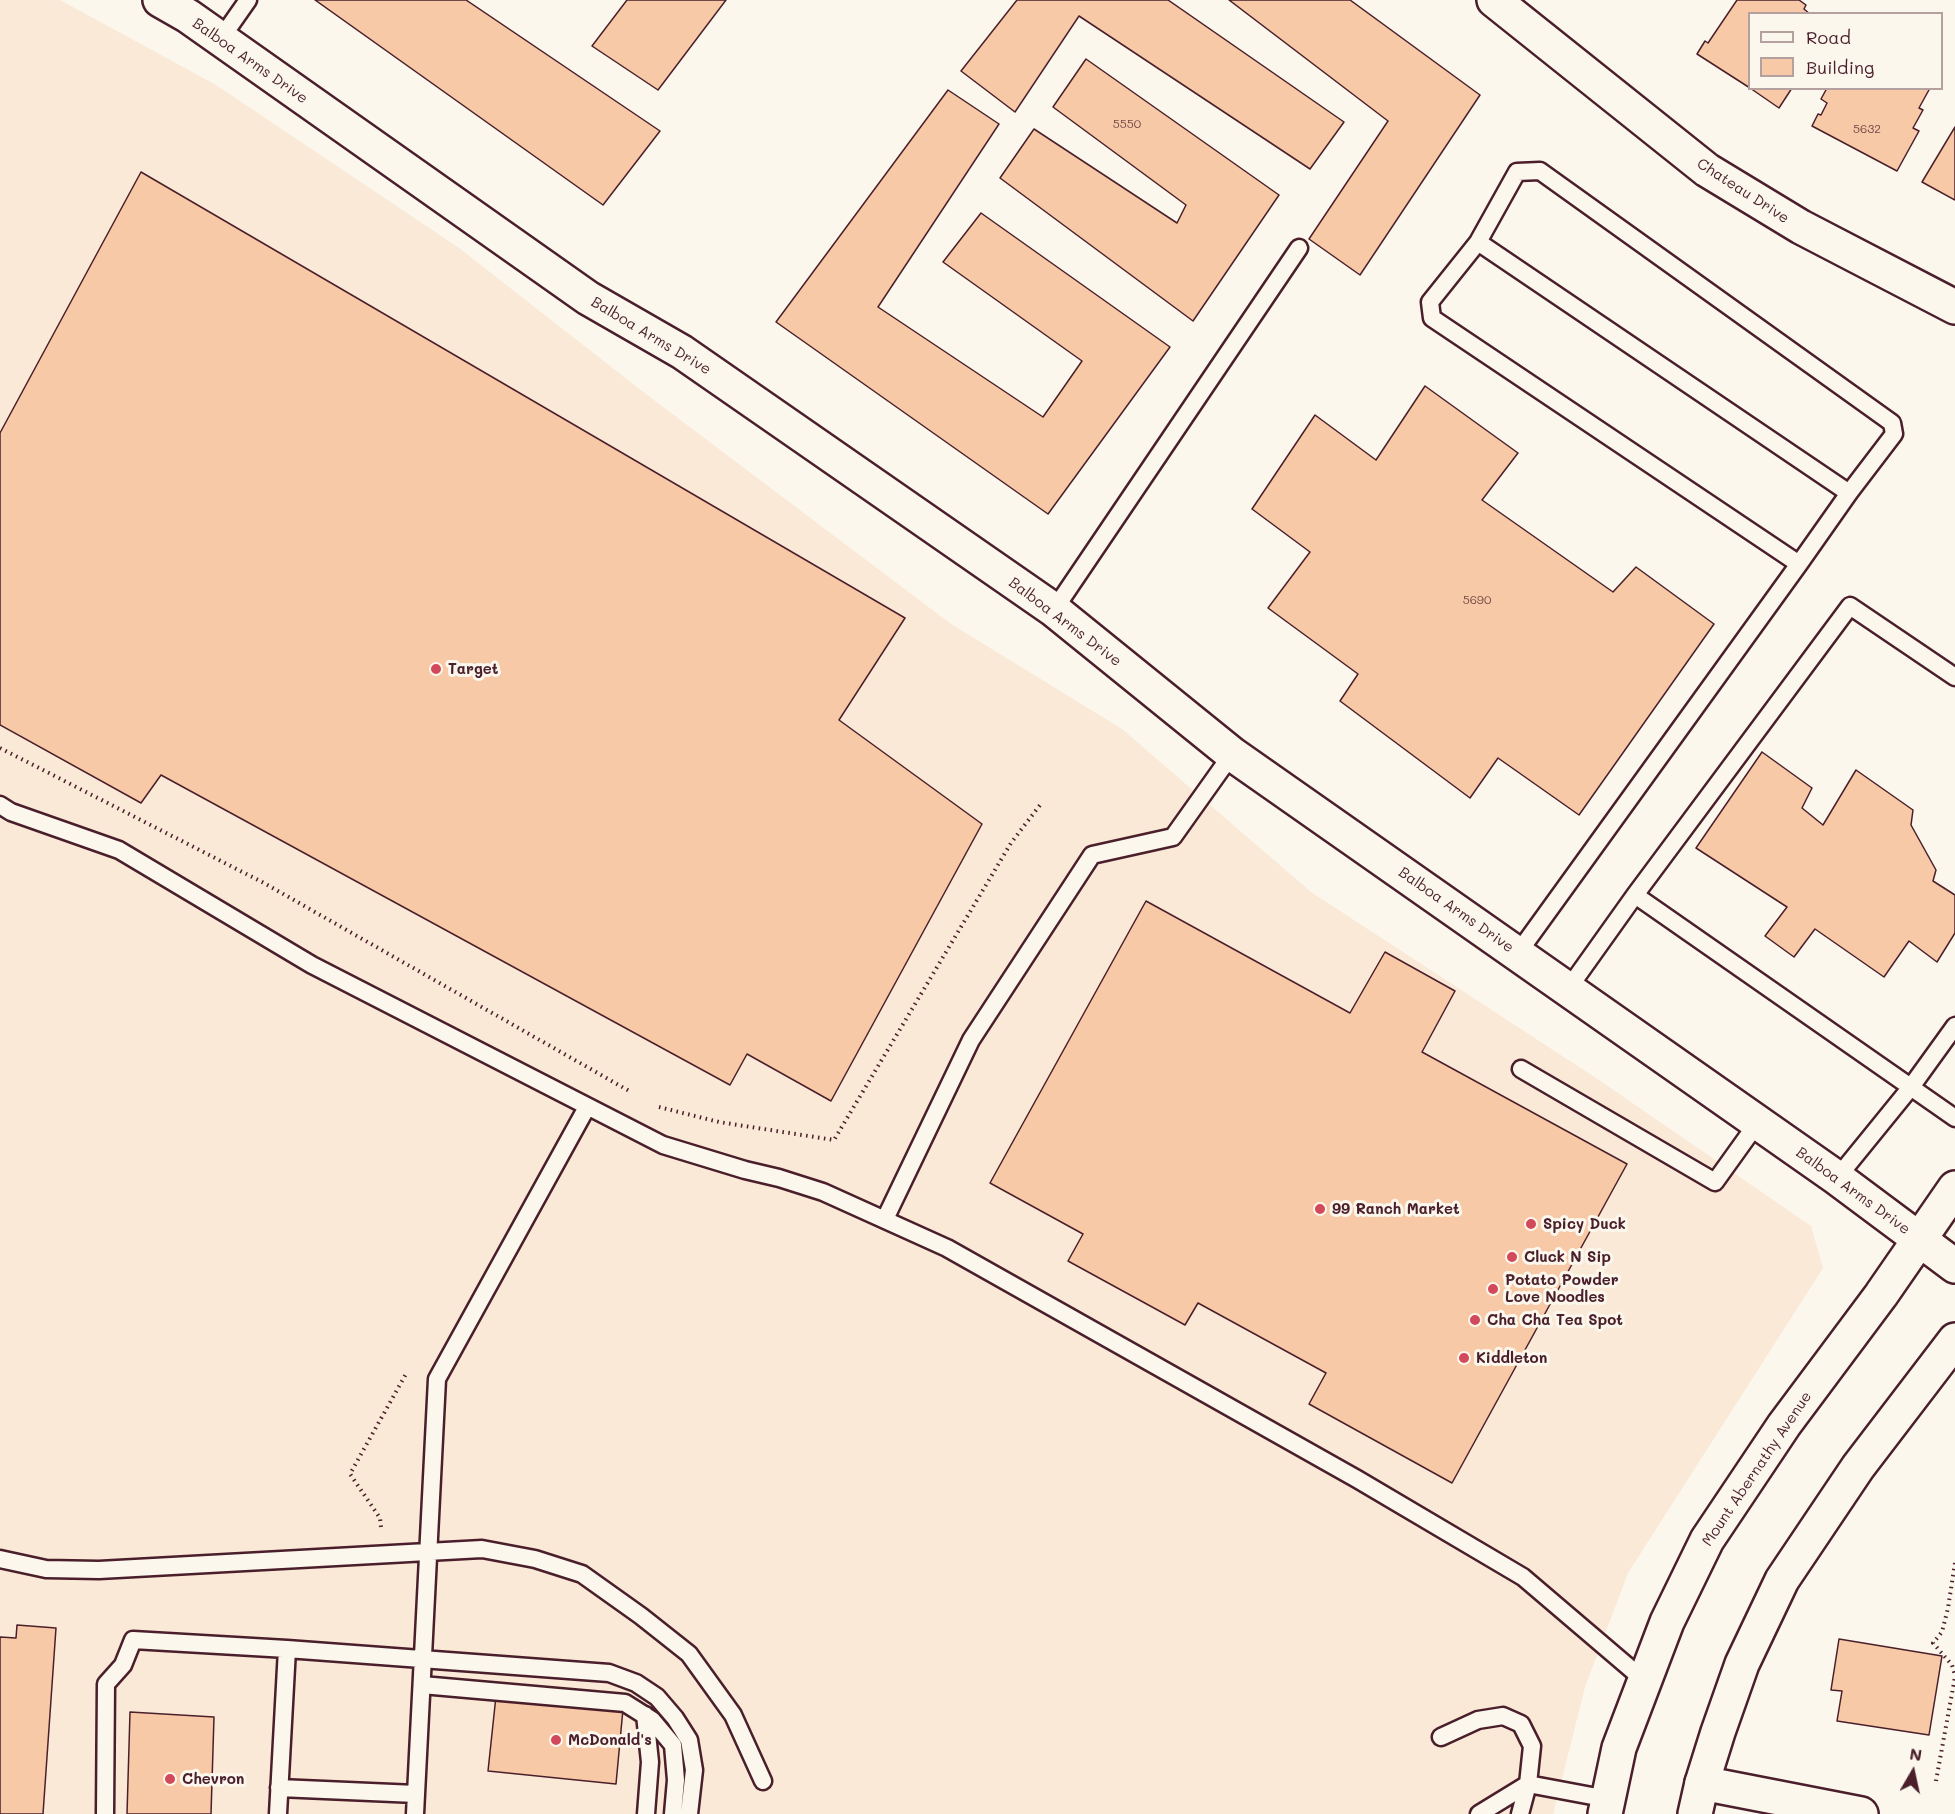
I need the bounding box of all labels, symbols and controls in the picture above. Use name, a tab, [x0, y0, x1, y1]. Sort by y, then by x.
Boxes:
legend	[1748, 12, 1943, 90]
street label: Balboa Arms Drive	[189, 14, 311, 108]
text: Road	[1806, 25, 1851, 49]
text: Building	[1806, 55, 1874, 79]
house number: 5550	[1113, 117, 1141, 131]
house number: 5632	[1853, 122, 1881, 136]
street label: Chateau Drive	[1693, 154, 1793, 228]
street label: Balboa Arms Drive	[588, 293, 714, 379]
street label: Balboa Arms Drive	[1005, 574, 1125, 670]
house number: 5690	[1463, 593, 1491, 607]
place label: Target	[448, 660, 498, 678]
marker: Target	[429, 662, 443, 676]
street label: Balboa Arms Drive	[1395, 863, 1517, 957]
street label: Balboa Arms Drive	[1792, 1144, 1914, 1238]
place label: 99 Ranch Market	[1332, 1200, 1460, 1218]
marker: 99 Ranch Market	[1313, 1202, 1327, 1216]
place label: Spicy Duck	[1543, 1215, 1626, 1233]
marker: Spicy Duck	[1524, 1217, 1538, 1231]
place label: Cluck N Sip	[1524, 1248, 1611, 1266]
marker: Cluck N Sip	[1505, 1250, 1519, 1264]
place label: Potato Powder Love Noodles	[1505, 1271, 1619, 1306]
marker: Potato Powder Love Noodles	[1486, 1282, 1500, 1296]
place label: Cha Cha Tea Spot	[1487, 1311, 1623, 1329]
marker: Cha Cha Tea Spot	[1468, 1313, 1482, 1327]
place label: Kiddleton	[1476, 1349, 1547, 1367]
marker: Kiddleton	[1457, 1351, 1471, 1365]
street label: Mount Abernathy Avenue	[1698, 1388, 1816, 1550]
place label: McDonald's	[568, 1731, 652, 1749]
marker: McDonald's	[549, 1733, 563, 1747]
north arrow	[1883, 1742, 1943, 1802]
text: N	[1908, 1742, 1924, 1765]
place label: Chevron	[182, 1770, 244, 1788]
marker: Chevron	[163, 1772, 177, 1786]

